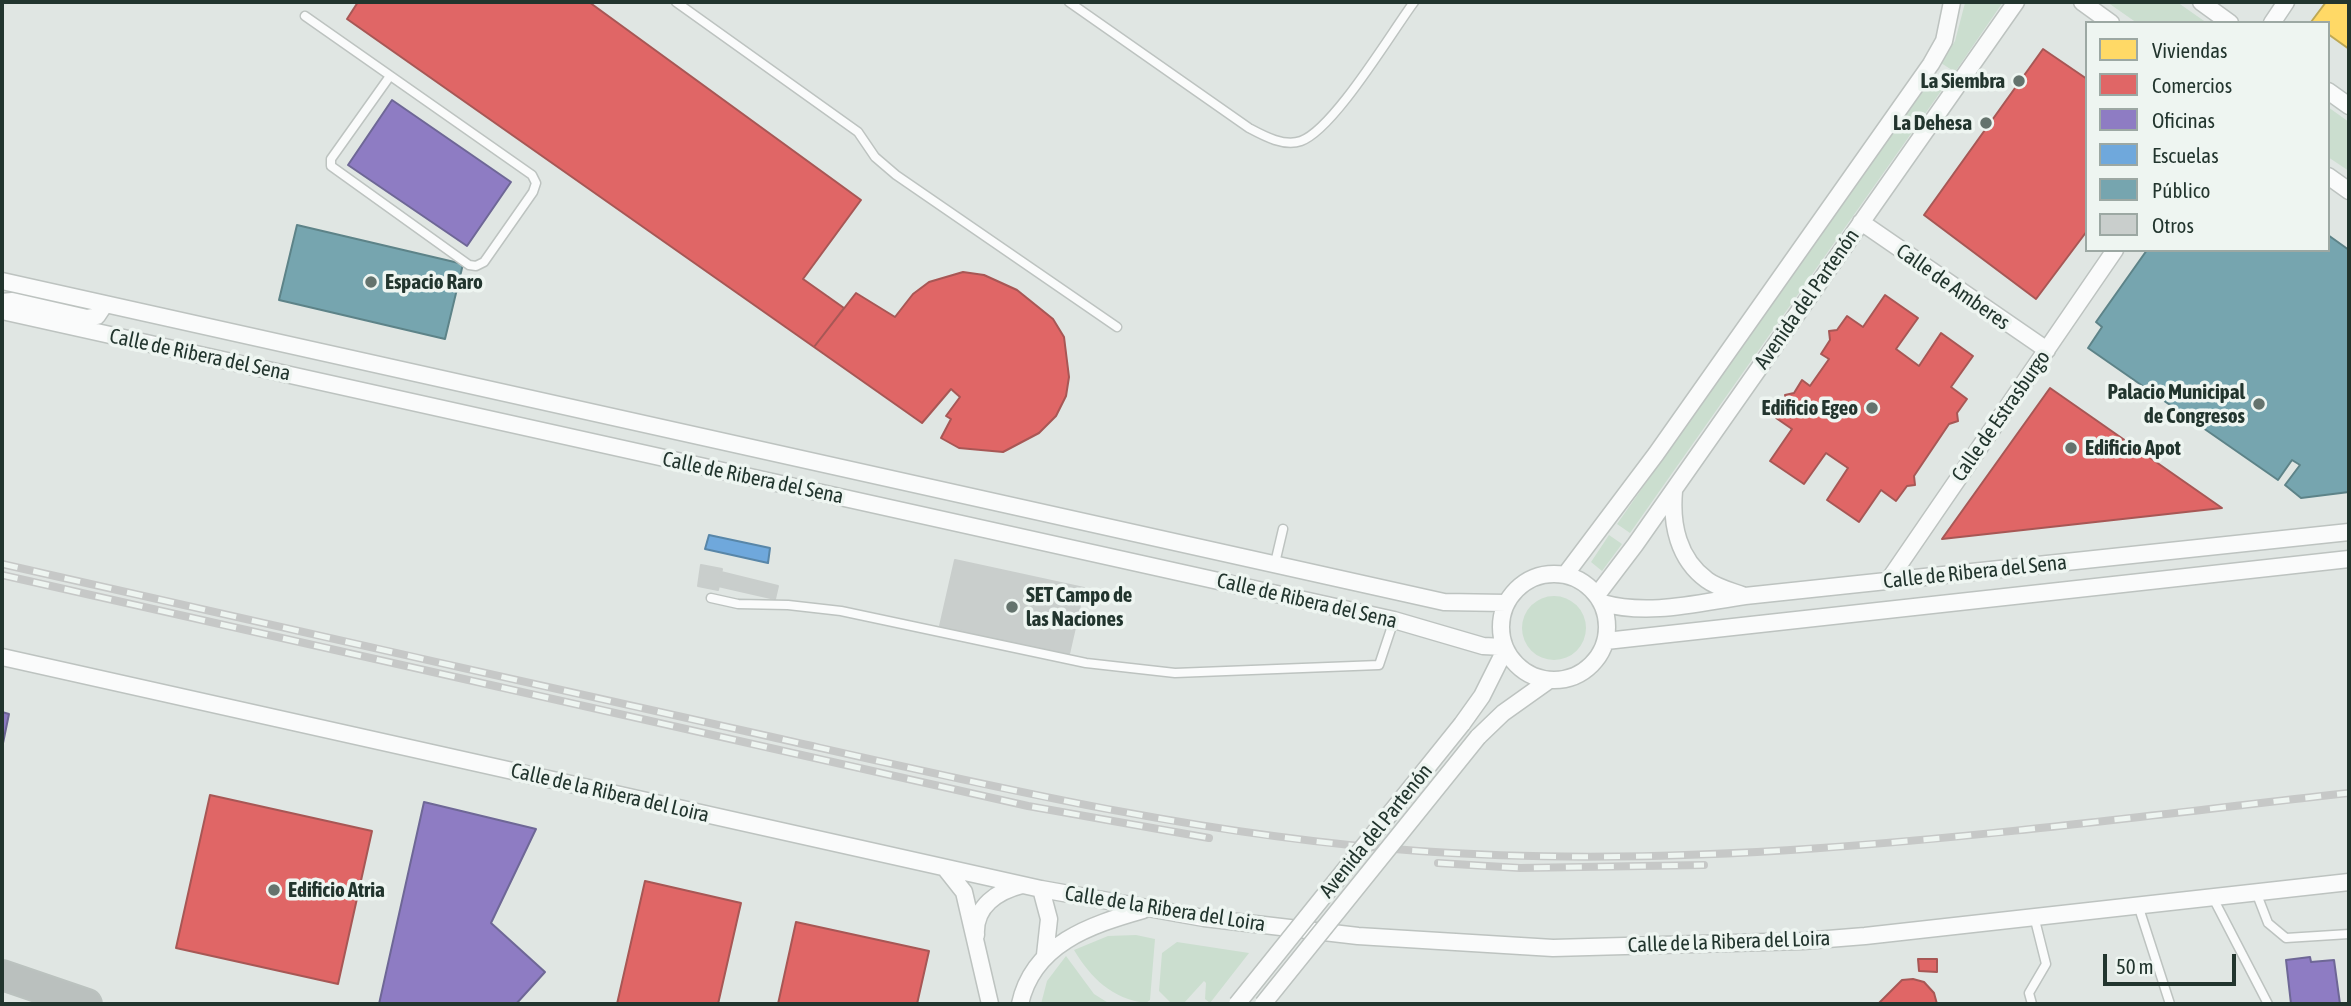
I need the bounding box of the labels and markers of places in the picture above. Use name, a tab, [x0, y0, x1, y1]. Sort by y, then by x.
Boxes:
place label: La Siembra	[1920, 68, 2005, 94]
marker: La Siembra	[2011, 73, 2027, 89]
place label: La Dehesa	[1893, 110, 1972, 136]
marker: La Dehesa	[1978, 115, 1994, 131]
place label: Espacio Raro	[385, 269, 483, 295]
marker: Espacio Raro	[363, 274, 379, 290]
place label: Palacio Municipal de Congresos	[2108, 379, 2245, 429]
place label: Edificio Egeo	[1761, 395, 1858, 421]
marker: Palacio Municipal de Congresos	[2251, 396, 2267, 412]
marker: Edificio Egeo	[1864, 400, 1880, 416]
place label: Edificio Apot	[2085, 435, 2181, 461]
marker: Edificio Apot	[2063, 440, 2079, 456]
place label: SET Campo de las Naciones	[1026, 582, 1132, 632]
marker: SET Campo de las Naciones	[1004, 599, 1020, 615]
place label: Edificio Atria	[288, 877, 385, 903]
marker: Edificio Atria	[266, 882, 282, 898]

